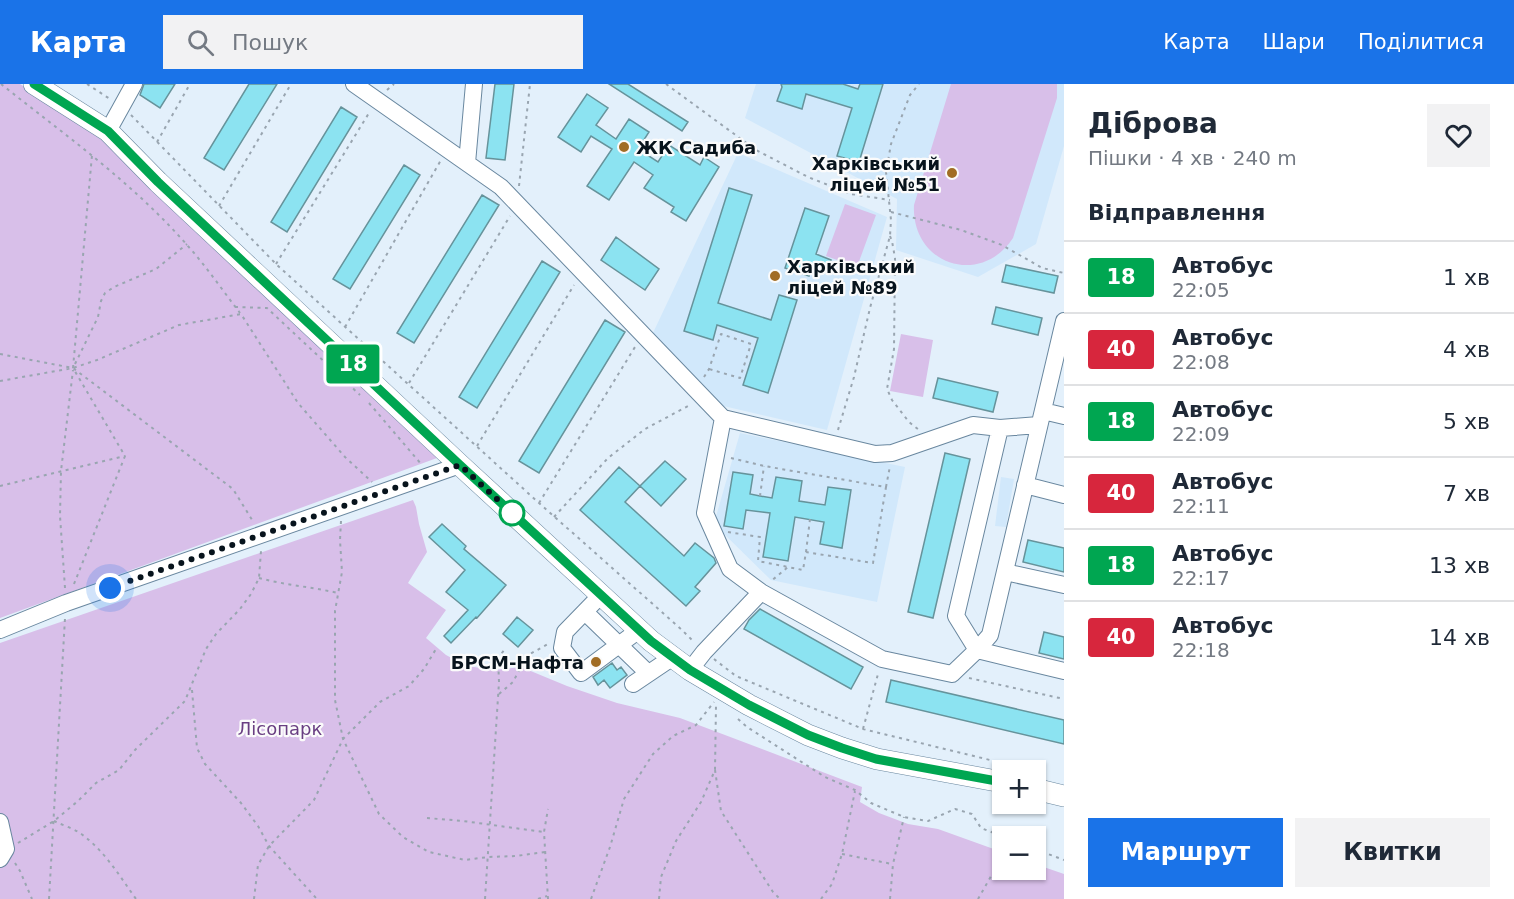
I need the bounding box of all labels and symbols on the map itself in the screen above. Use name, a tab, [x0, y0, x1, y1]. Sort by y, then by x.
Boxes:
place label: ЖК Садиба	[636, 137, 756, 158]
marker: ЖК Садиба	[617, 140, 631, 154]
place label: Харківський ліцей №51	[812, 153, 940, 195]
marker: Харківський ліцей №51	[945, 166, 959, 180]
place label: Харківський ліцей №89	[787, 256, 915, 298]
marker: Харківський ліцей №89	[768, 269, 782, 283]
line badge: 18	[326, 344, 380, 384]
unlabelled marker	[499, 500, 525, 526]
your location	[95, 573, 125, 603]
place label: БРСМ-Нафта	[451, 652, 584, 673]
marker: БРСМ-Нафта	[589, 655, 603, 669]
park label: Лісопарк	[238, 718, 322, 739]

